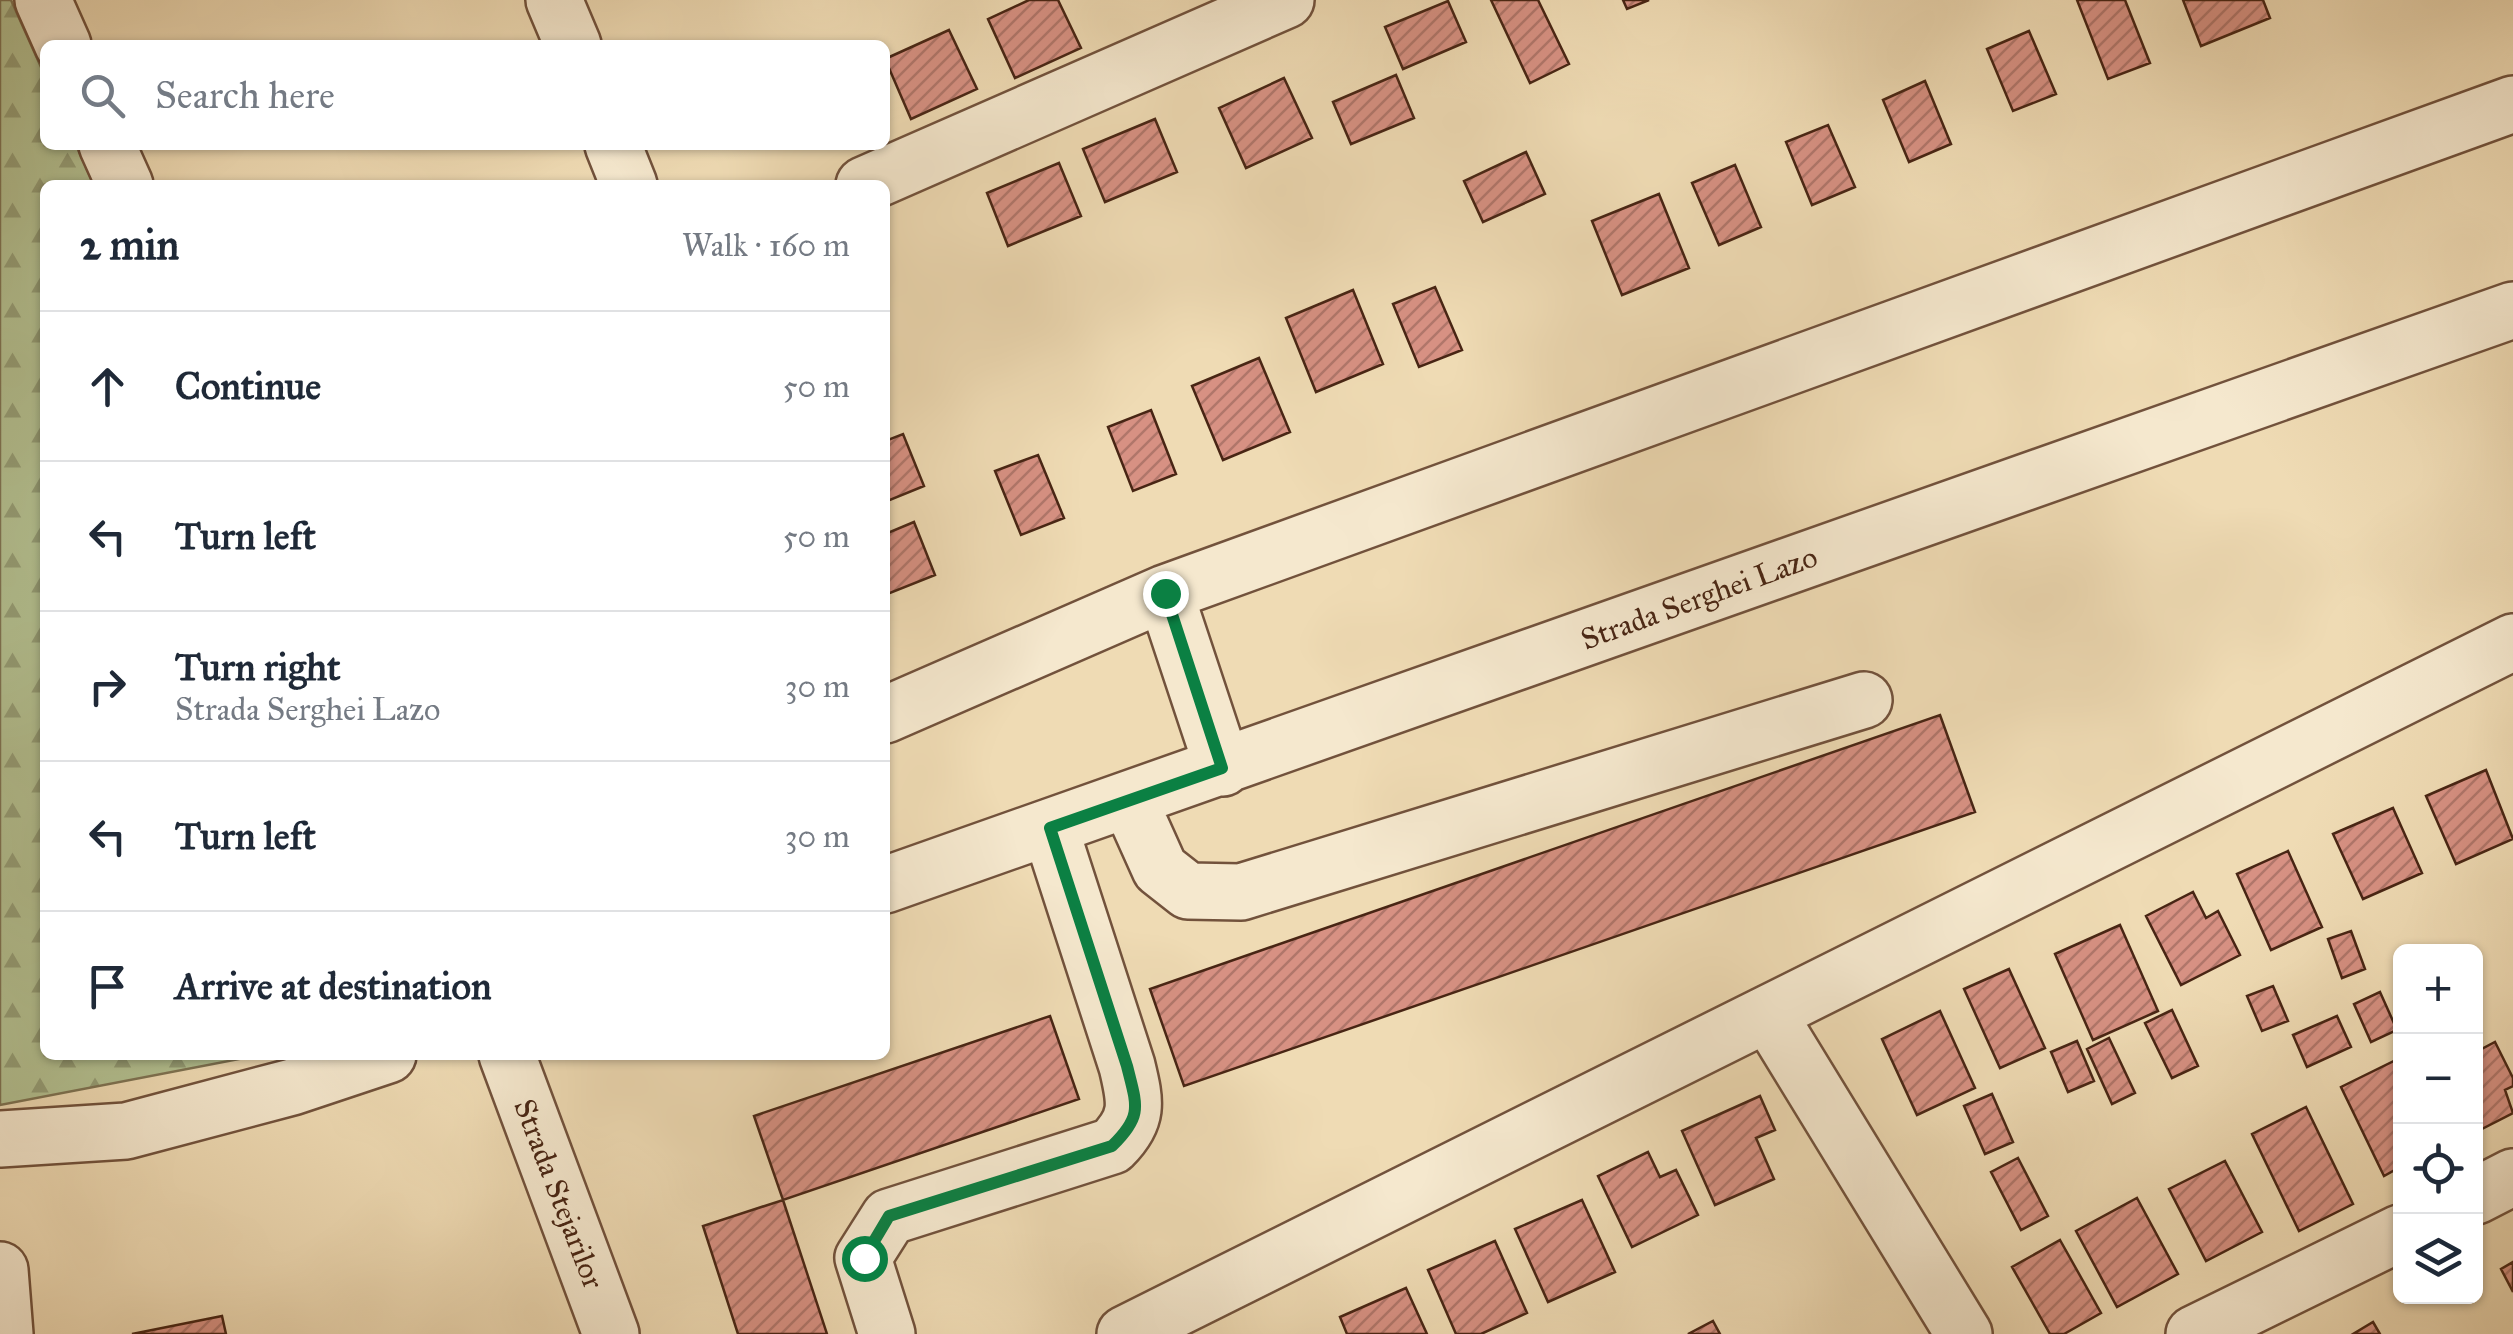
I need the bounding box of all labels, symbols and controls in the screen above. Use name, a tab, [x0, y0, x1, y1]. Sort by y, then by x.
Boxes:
search box	[40, 40, 890, 150]
icon: search	[75, 68, 130, 123]
text: Search here	[155, 72, 335, 118]
text: 2 min	[80, 219, 179, 271]
text: Walk · 160 m	[682, 226, 850, 265]
icon: ahead	[80, 359, 135, 414]
text: Continue	[175, 363, 321, 409]
text: 50 m	[783, 367, 850, 406]
icon: left	[80, 509, 135, 564]
text: Turn left	[175, 513, 316, 559]
text: 50 m	[783, 517, 850, 556]
street label: Strada Serghei Lazo	[1576, 539, 1822, 657]
route end	[1143, 571, 1189, 617]
text: Turn right	[175, 644, 341, 690]
icon: right	[80, 659, 135, 714]
text: 30 m	[785, 667, 850, 706]
text: Strada Serghei Lazo	[175, 690, 440, 729]
icon: left	[80, 809, 135, 864]
text: Turn left	[175, 813, 316, 859]
text: 30 m	[785, 817, 850, 856]
map controls	[2393, 944, 2483, 1304]
button: +	[2393, 944, 2483, 1034]
icon: arrive	[80, 959, 135, 1014]
text: Arrive at destination	[175, 963, 492, 1009]
button: −	[2393, 1034, 2483, 1124]
street label: Strada Stejarilor	[506, 1094, 612, 1295]
button: locate	[2393, 1124, 2483, 1214]
button: layers	[2393, 1214, 2483, 1304]
route start	[842, 1236, 888, 1282]

